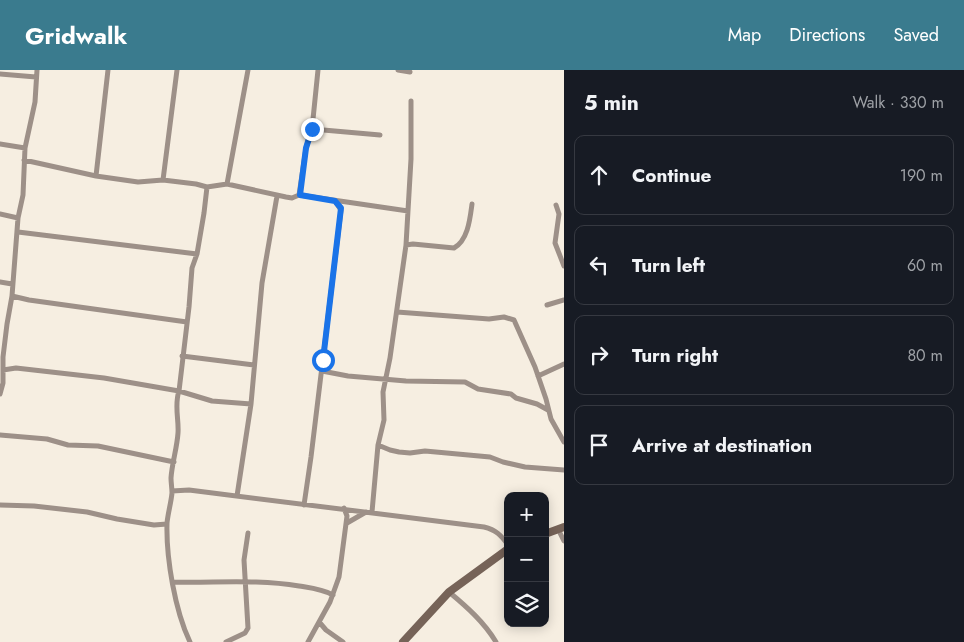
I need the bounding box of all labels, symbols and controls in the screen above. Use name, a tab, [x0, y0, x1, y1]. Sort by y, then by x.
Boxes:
text: Gridwalk	[25, 18, 127, 53]
text: Map	[728, 22, 761, 48]
text: Directions	[789, 22, 865, 48]
text: Saved	[893, 22, 939, 48]
text: 5 min	[584, 88, 639, 118]
text: Walk · 330 m	[853, 91, 944, 114]
route end	[301, 118, 324, 141]
icon: ahead	[585, 161, 613, 189]
text: Continue	[632, 162, 711, 189]
text: 190 m	[900, 164, 943, 187]
icon: left	[585, 251, 613, 279]
text: Turn left	[632, 252, 705, 279]
text: 60 m	[907, 254, 943, 277]
icon: right	[585, 341, 613, 369]
text: Turn right	[632, 342, 718, 369]
text: 80 m	[907, 344, 943, 367]
route start	[312, 349, 335, 372]
icon: arrive	[585, 431, 613, 459]
text: Arrive at destination	[632, 432, 812, 459]
map controls	[504, 492, 549, 627]
button: +	[504, 492, 549, 537]
button: −	[504, 537, 549, 582]
button: layers	[504, 582, 549, 627]

